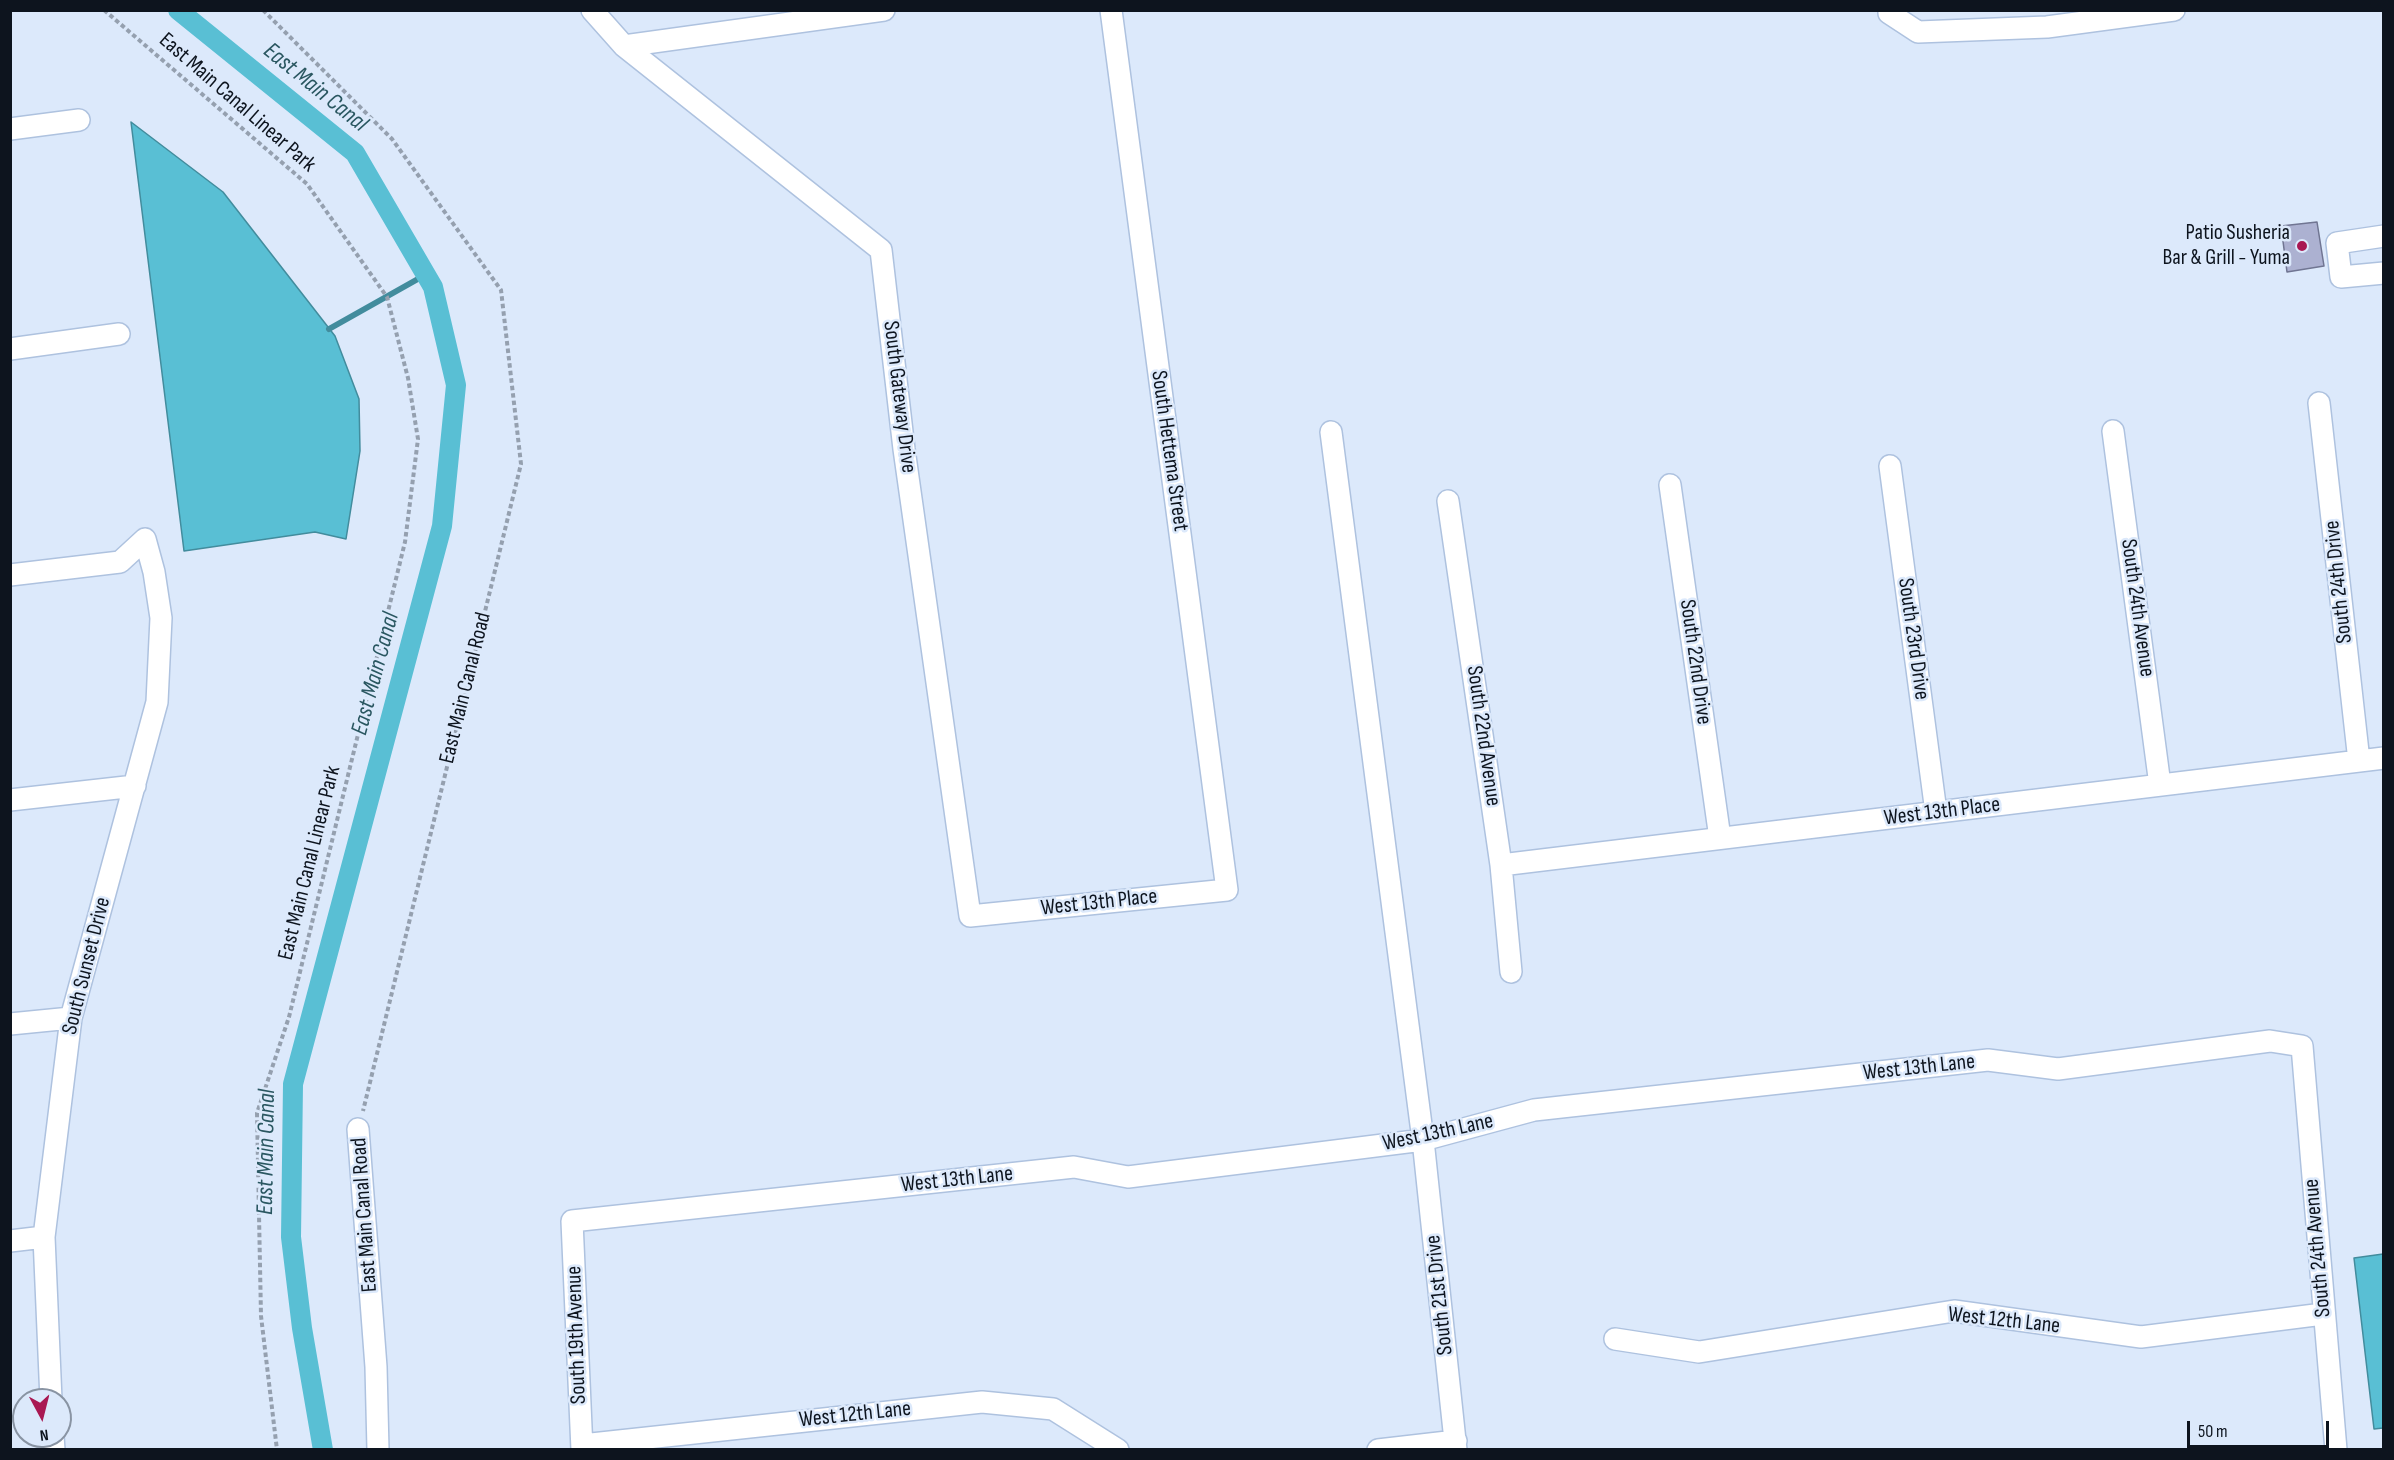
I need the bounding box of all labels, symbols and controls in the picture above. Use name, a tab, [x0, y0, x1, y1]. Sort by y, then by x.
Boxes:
street label: East Main Canal Linear Park	[153, 28, 321, 178]
water label: East Main Canal	[257, 37, 373, 139]
place label: Patio Susheria Bar & Grill - Yuma	[2162, 220, 2290, 272]
marker: Patio Susheria Bar & Grill - Yuma	[2295, 239, 2309, 253]
street label: South Gateway Drive	[877, 320, 921, 474]
street label: South Hettema Street	[1145, 369, 1193, 533]
street label: South 24th Drive	[2319, 519, 2359, 645]
street label: South 24th Avenue	[2114, 537, 2160, 679]
street label: South 23rd Drive	[1891, 576, 1935, 702]
street label: South 22nd Drive	[1673, 598, 1717, 726]
water label: East Main Canal	[346, 610, 406, 738]
street label: East Main Canal Road	[434, 610, 498, 766]
street label: South 22nd Avenue	[1460, 664, 1506, 808]
street label: East Main Canal Linear Park	[273, 763, 347, 963]
street label: West 13th Place	[1882, 792, 2002, 832]
street label: West 13th Place	[1040, 884, 1158, 922]
street label: South Sunset Drive	[57, 895, 117, 1037]
street label: West 13th Lane	[1862, 1049, 1976, 1087]
water label: East Main Canal	[252, 1089, 282, 1215]
street label: West 13th Lane	[1380, 1108, 1496, 1158]
street label: East Main Canal Road	[346, 1137, 384, 1293]
street label: West 13th Lane	[900, 1161, 1014, 1199]
street label: South 24th Avenue	[2299, 1178, 2337, 1318]
street label: South 21st Drive	[1421, 1234, 1459, 1356]
street label: South 19th Avenue	[561, 1265, 593, 1405]
street label: West 12th Lane	[1947, 1302, 2061, 1340]
north arrow	[12, 1388, 72, 1448]
street label: West 12th Lane	[798, 1396, 912, 1434]
scale bar	[2190, 1409, 2332, 1447]
text: 50 m	[2198, 1421, 2228, 1442]
text: N	[39, 1424, 49, 1444]

